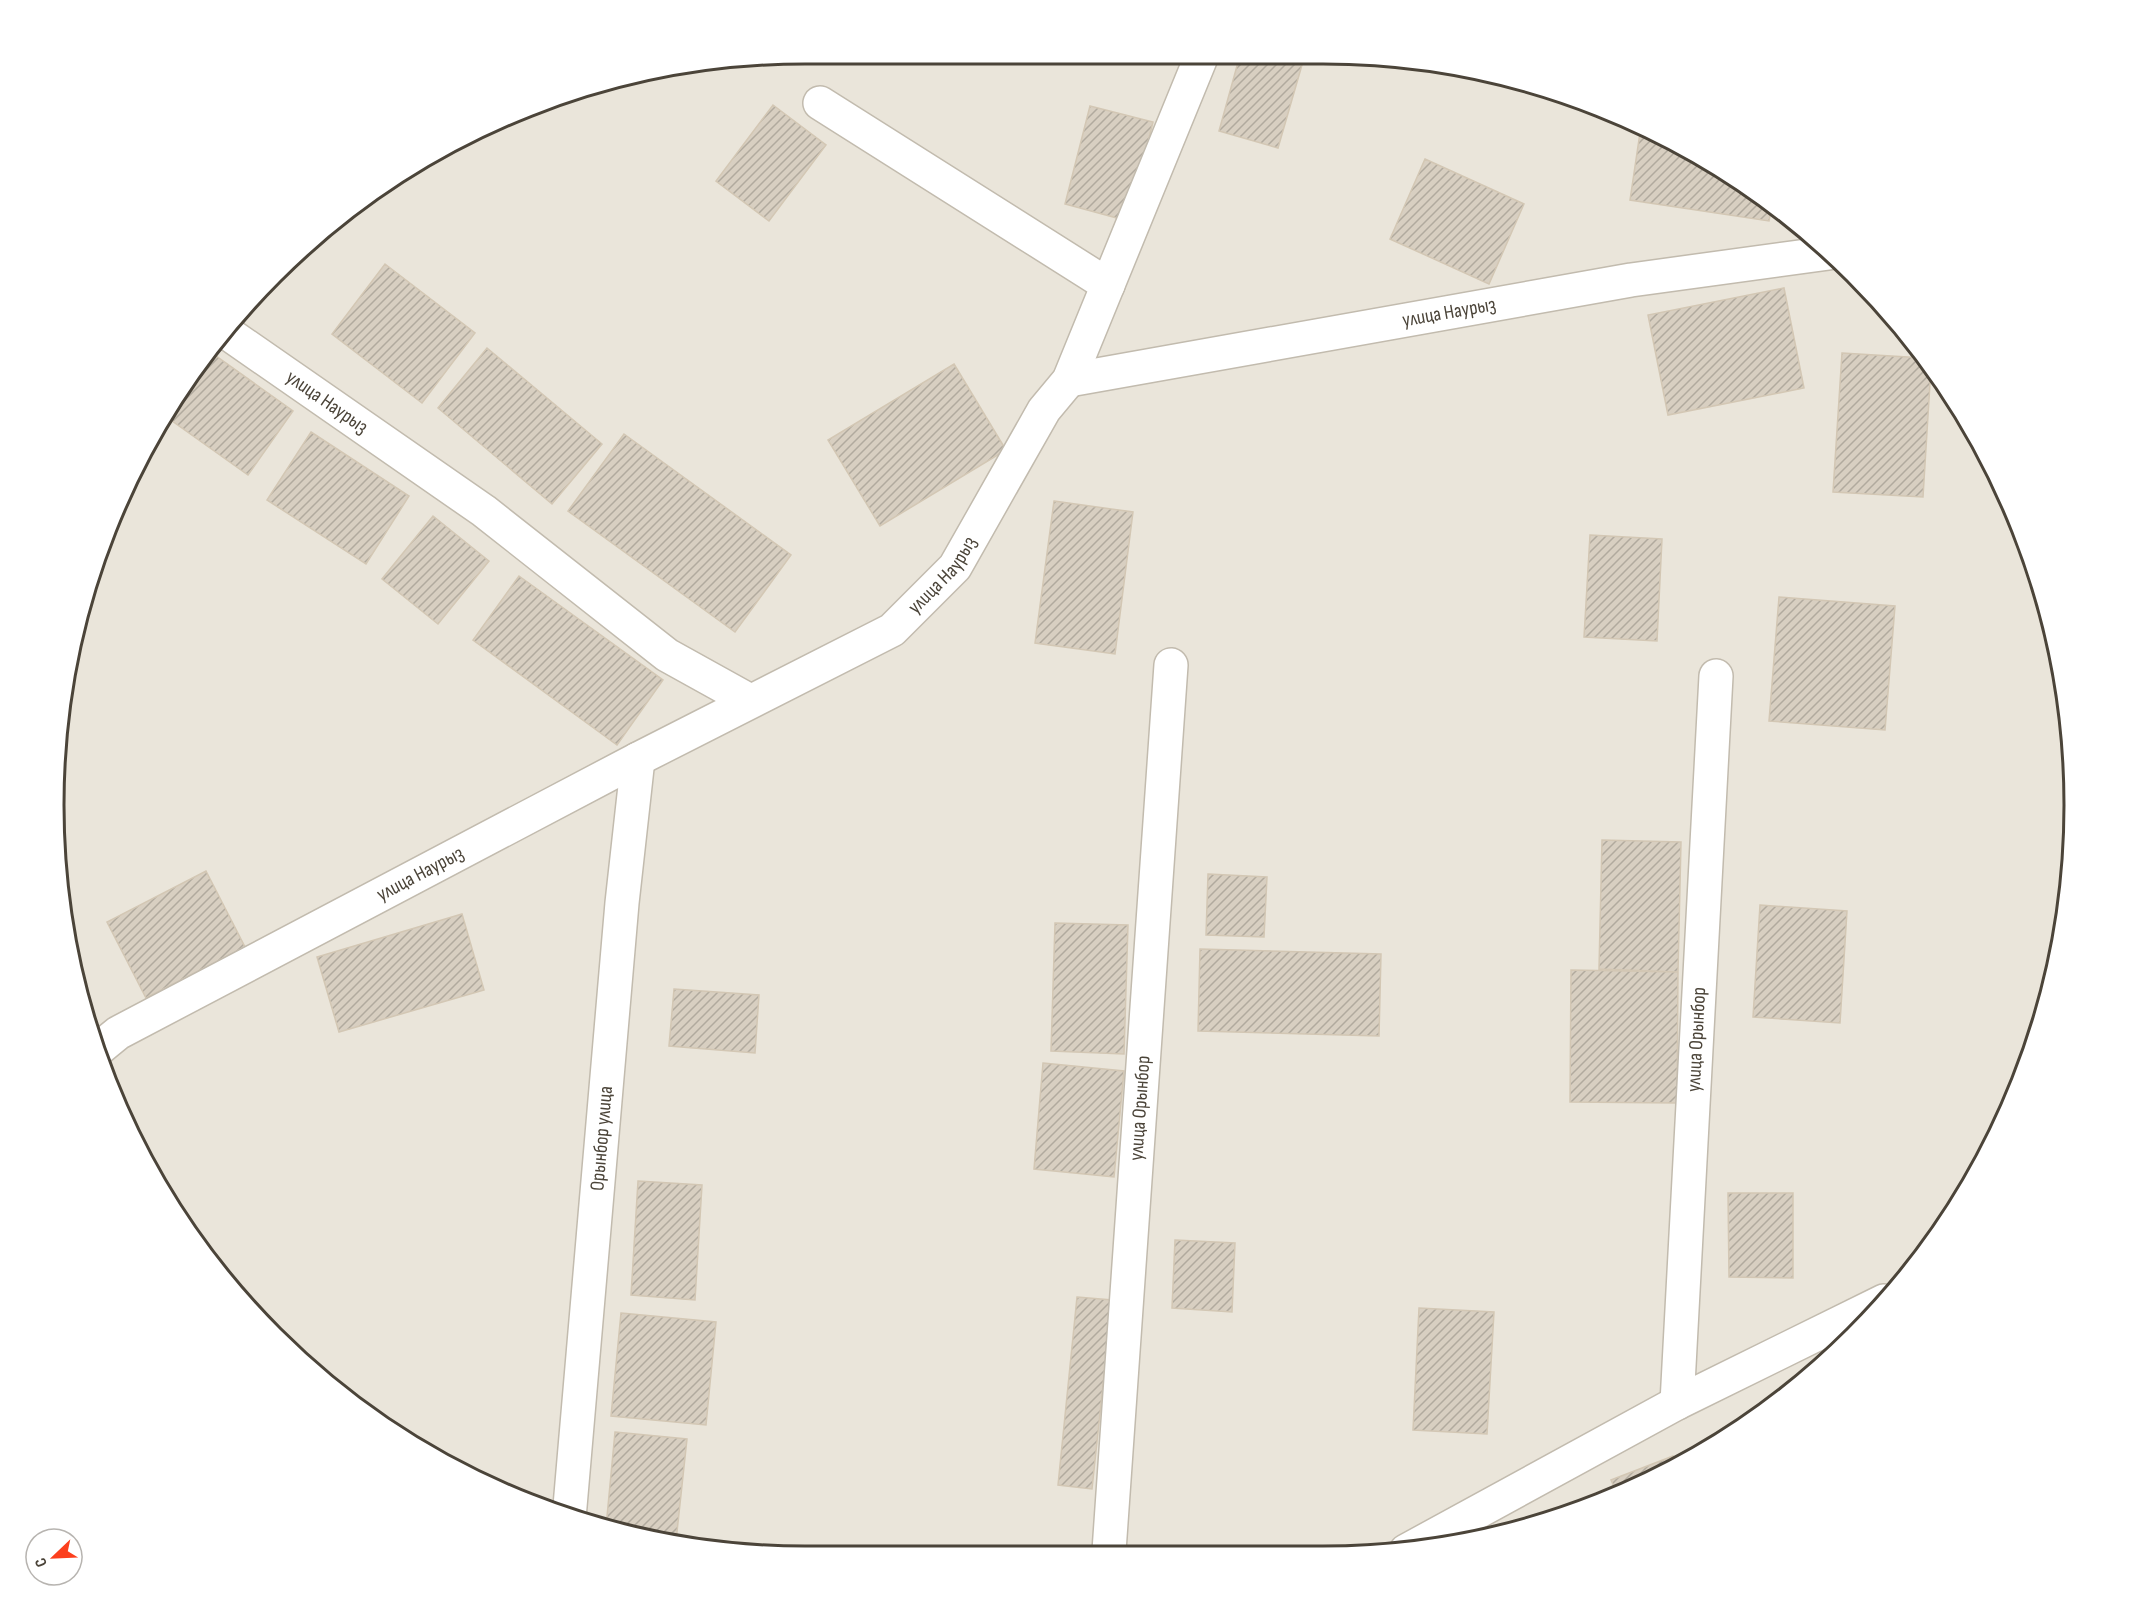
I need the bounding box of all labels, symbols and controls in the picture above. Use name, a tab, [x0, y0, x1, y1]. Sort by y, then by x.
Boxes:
street label: улица Наурыз	[1400, 292, 1498, 332]
street label: улица Наурыз	[281, 365, 373, 439]
street label: улица Наурыз	[903, 532, 982, 619]
street label: улица Наурыз	[373, 841, 468, 906]
street label: улица Орынбор	[1682, 986, 1711, 1093]
street label: улица Орынбор	[1124, 1055, 1156, 1161]
street label: Орынбор улица	[585, 1085, 618, 1192]
north arrow	[24, 1527, 84, 1587]
text: С	[31, 1555, 52, 1570]

